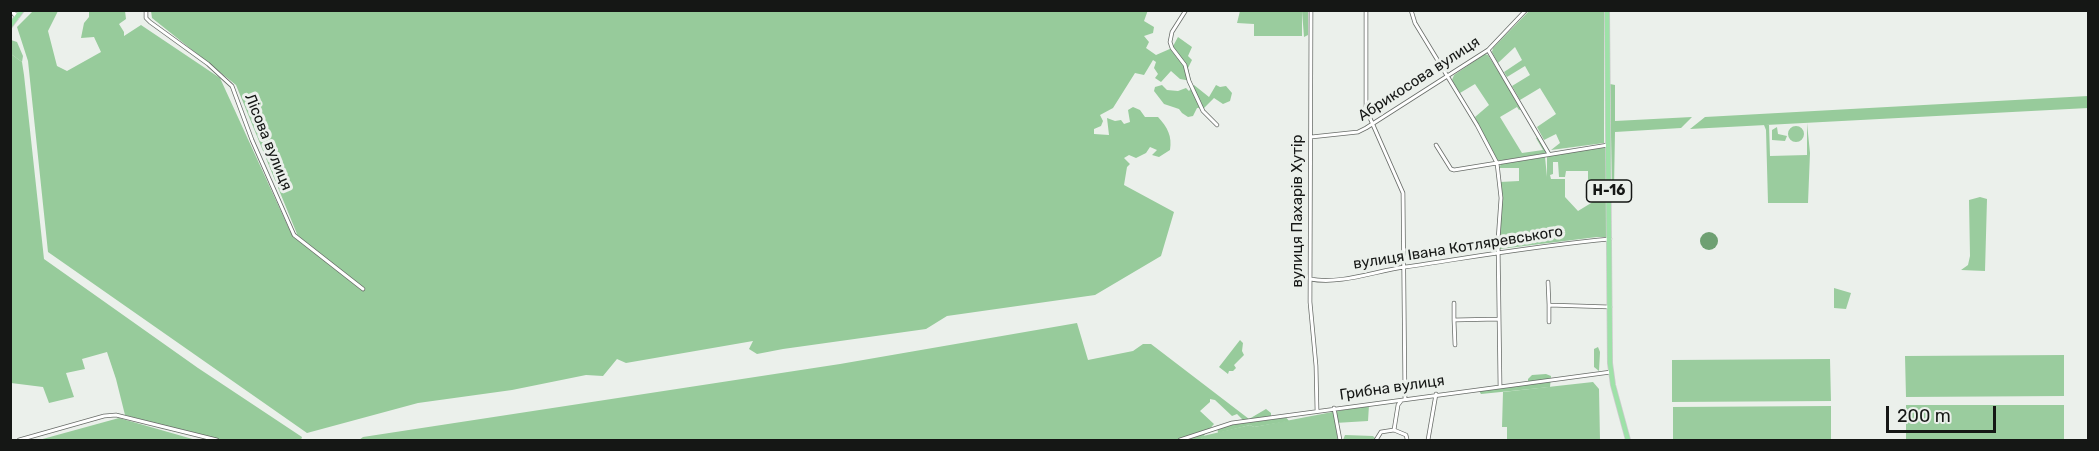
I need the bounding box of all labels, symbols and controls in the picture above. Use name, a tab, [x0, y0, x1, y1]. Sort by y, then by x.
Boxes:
street label: Абрикосова вулиця	[1355, 33, 1483, 125]
street label: Лісова вулиця	[240, 91, 296, 193]
street label: вулиця Пахарів Хутір	[1289, 134, 1307, 288]
road number: Н-16	[1586, 180, 1632, 202]
street label: вулиця Івана Котляревського	[1352, 223, 1564, 273]
street label: Грибна вулиця	[1338, 372, 1446, 404]
scale bar	[1889, 394, 1998, 432]
text: 200 m	[1897, 405, 1951, 427]

